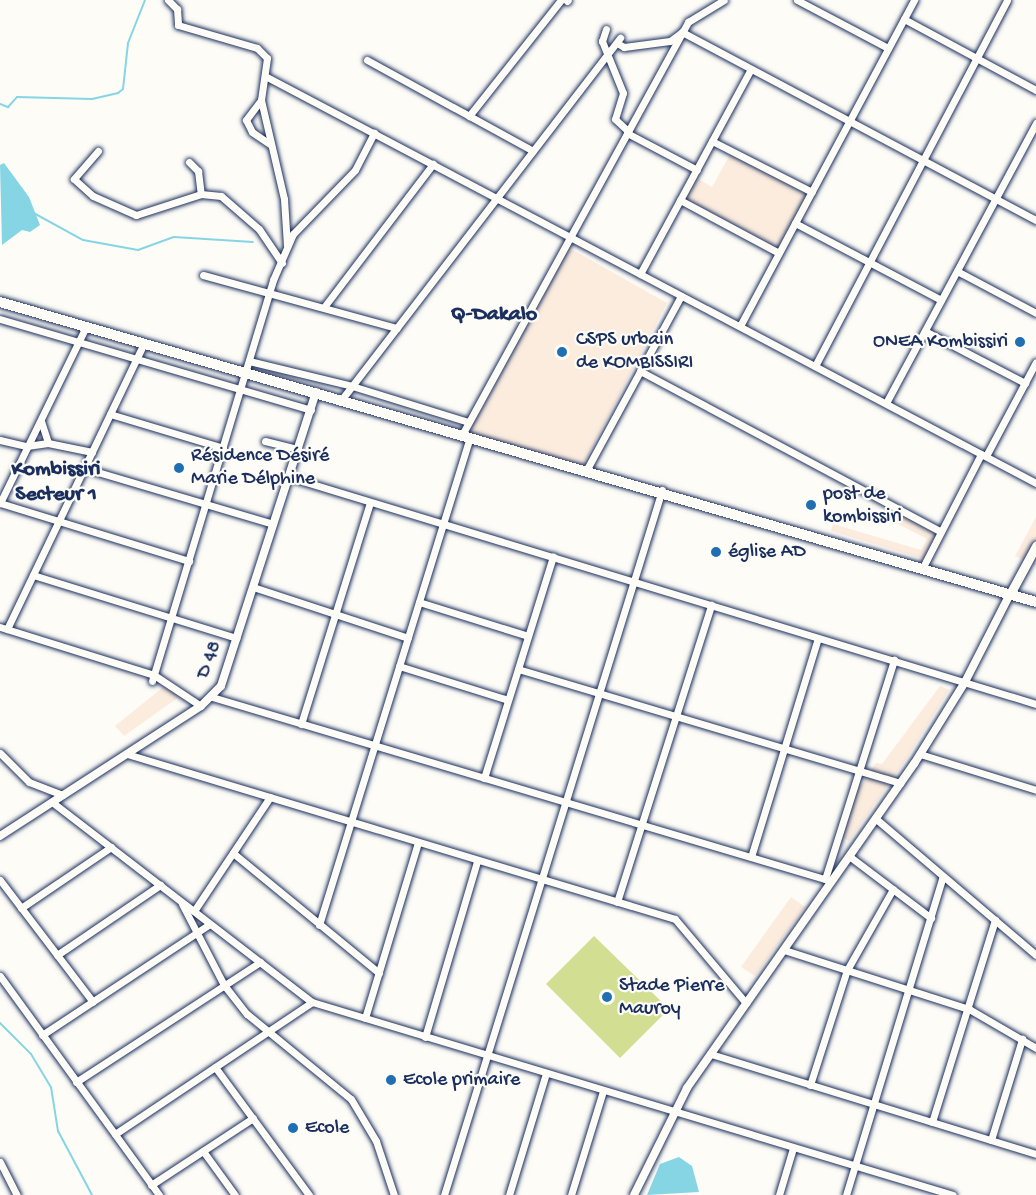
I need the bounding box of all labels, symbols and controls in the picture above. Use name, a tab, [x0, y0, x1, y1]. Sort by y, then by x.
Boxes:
district label: Q-Dakalo	[451, 303, 537, 329]
place label: CSPS urbain de KOMBISSIRI	[576, 328, 693, 375]
place label: ONEA Kombissiri	[873, 330, 1008, 354]
marker: ONEA Kombissiri	[1013, 335, 1027, 349]
marker: CSPS urbain de KOMBISSIRI	[553, 343, 571, 361]
place label: Résidence Désiré Marie Délphine	[191, 444, 329, 491]
district label: Kombissiri Secteur 1	[11, 457, 101, 508]
marker: Résidence Désiré Marie Délphine	[172, 461, 186, 475]
place label: post de kombissiri	[823, 482, 902, 529]
marker: post de kombissiri	[804, 498, 818, 512]
place label: église AD	[728, 540, 806, 564]
marker: église AD	[709, 545, 723, 559]
street label: D 48	[192, 638, 228, 682]
place label: Stade Pierre Mauroy	[619, 974, 724, 1021]
marker: Stade Pierre Mauroy	[600, 990, 614, 1004]
place label: Ecole primaire	[403, 1068, 520, 1092]
marker: Ecole primaire	[384, 1073, 398, 1087]
place label: Ecole	[305, 1116, 349, 1140]
marker: Ecole	[286, 1121, 300, 1135]

